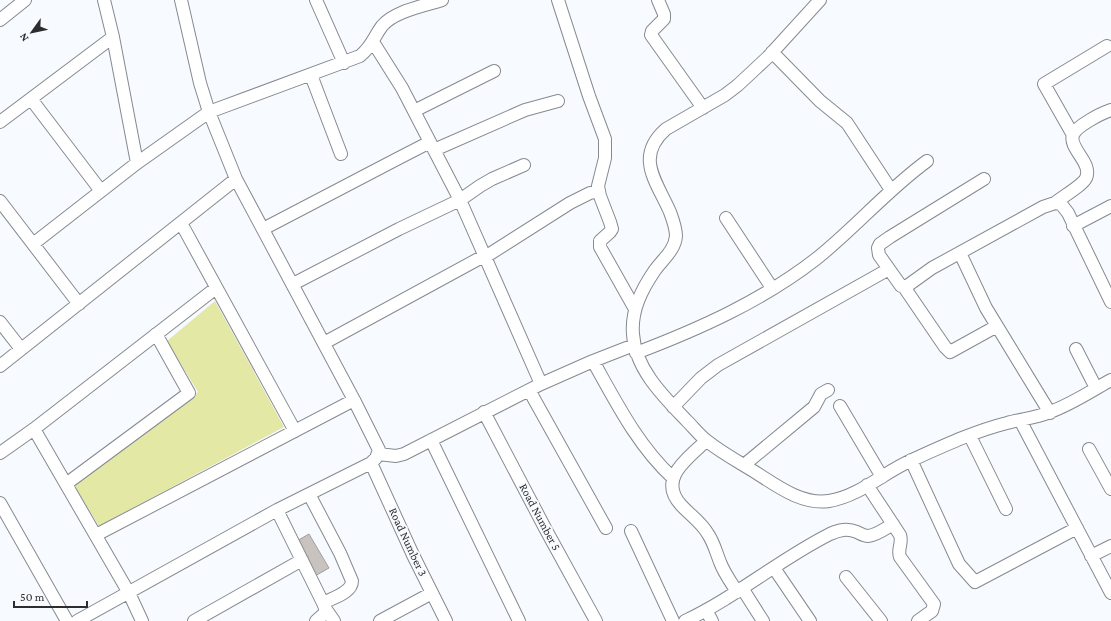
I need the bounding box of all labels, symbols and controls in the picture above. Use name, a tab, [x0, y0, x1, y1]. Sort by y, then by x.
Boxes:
north arrow	[12, 12, 52, 52]
text: N	[16, 31, 31, 44]
street label: Road Number 5	[516, 481, 564, 553]
street label: Road Number 3	[386, 505, 430, 579]
scale bar	[14, 583, 87, 609]
text: 50 m	[20, 590, 45, 604]

